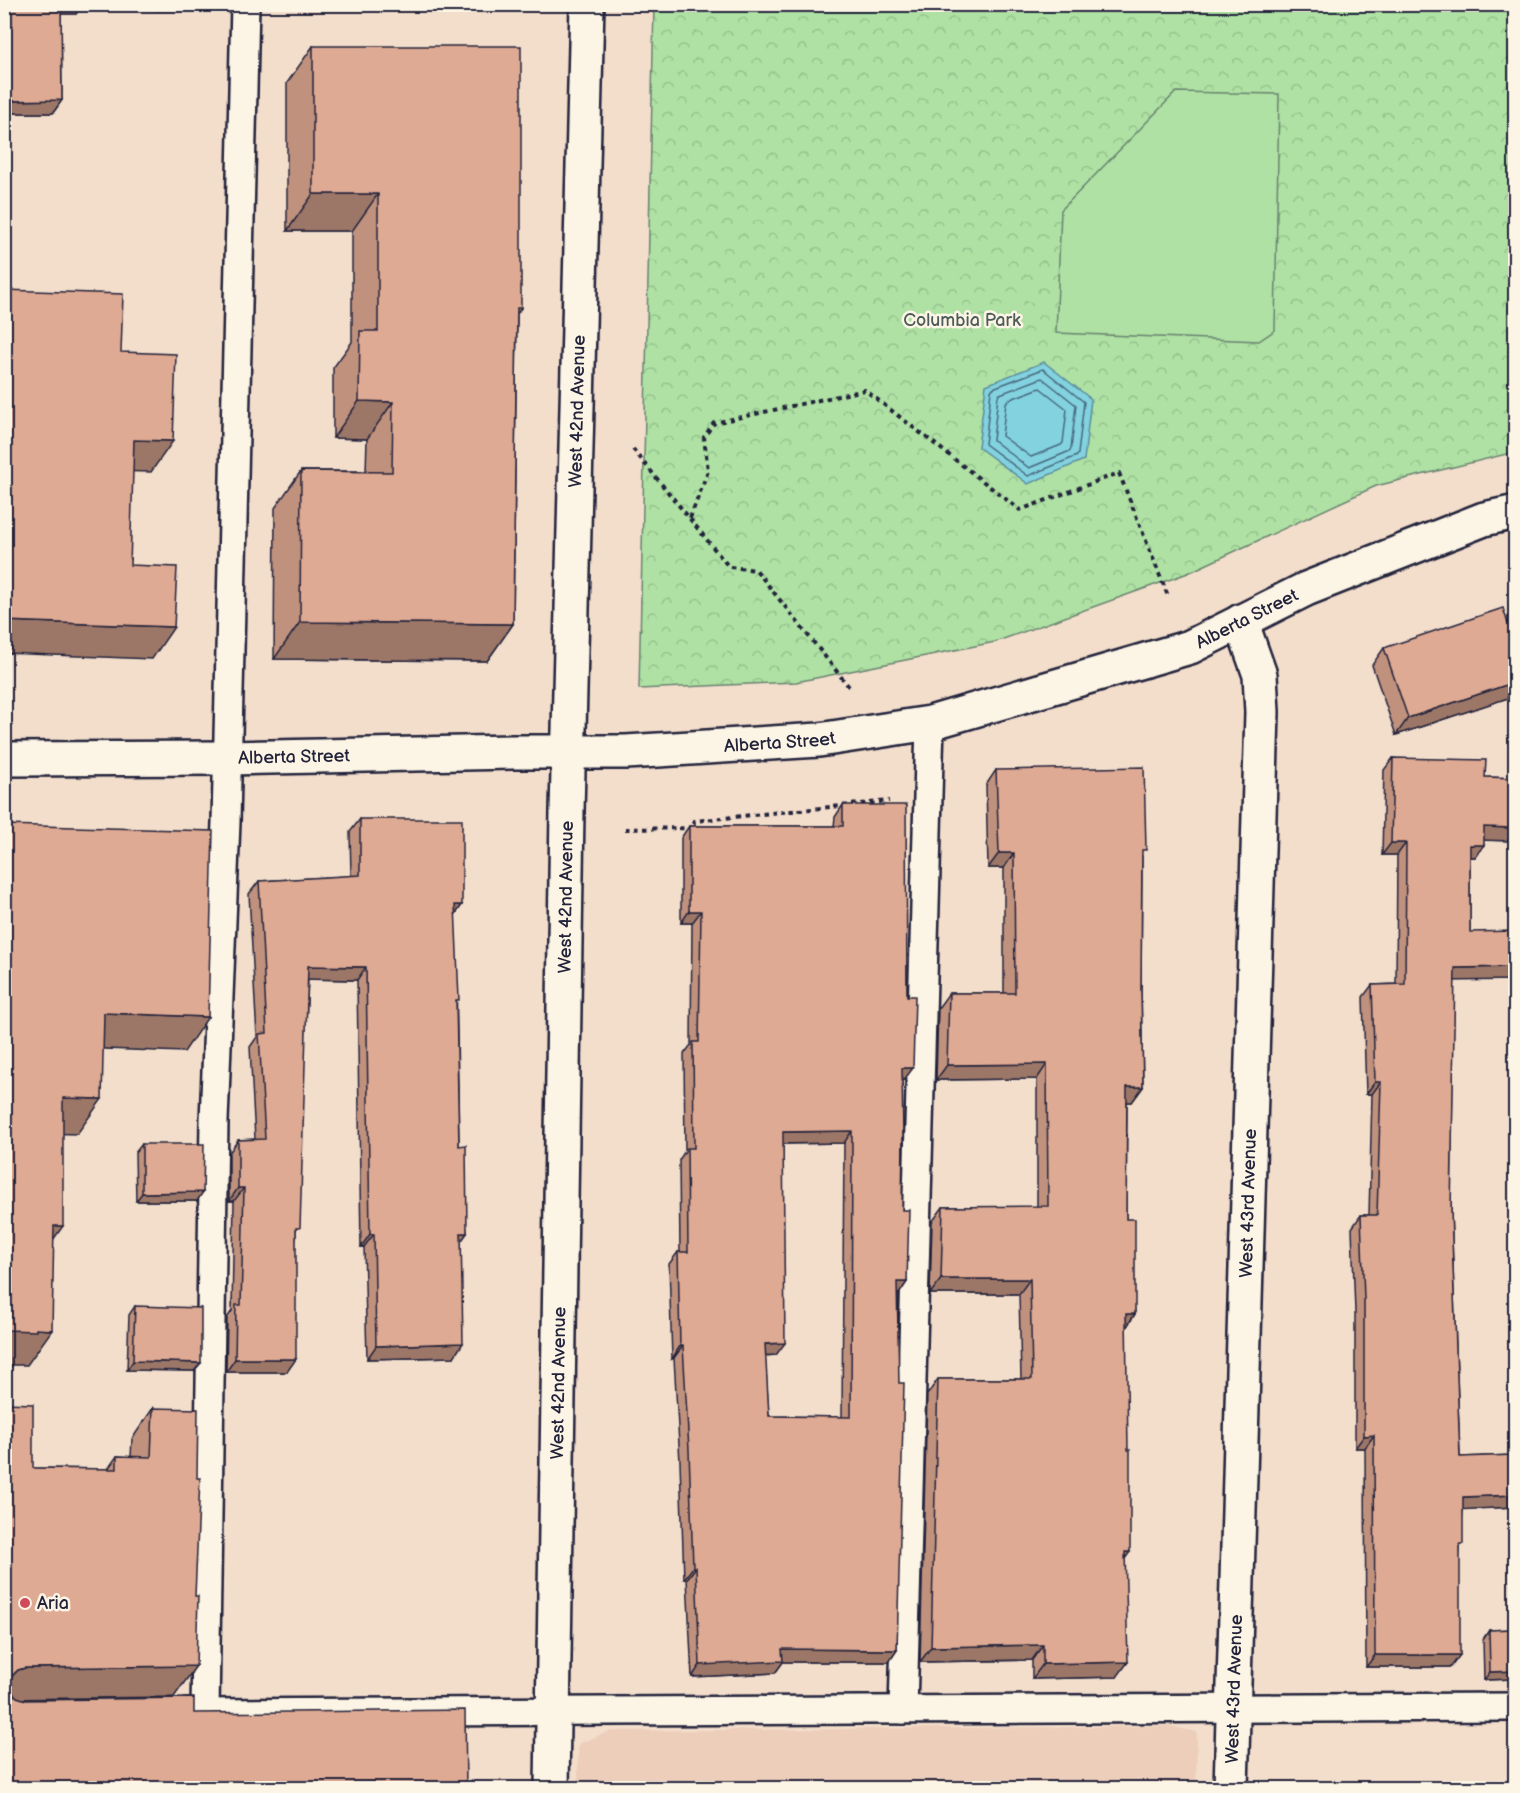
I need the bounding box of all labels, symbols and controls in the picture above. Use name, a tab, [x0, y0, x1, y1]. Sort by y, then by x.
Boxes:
park label: Columbia Park	[903, 310, 1021, 331]
street label: West 42nd Avenue	[565, 334, 589, 488]
street label: Alberta Street	[1192, 584, 1302, 653]
street label: Alberta Street	[723, 727, 837, 756]
street label: Alberta Street	[238, 745, 351, 768]
street label: West 42nd Avenue	[554, 820, 577, 974]
street label: West 43rd Avenue	[1235, 1128, 1261, 1278]
street label: West 42nd Avenue	[547, 1306, 570, 1460]
place label: Aria	[37, 1593, 69, 1614]
marker: Aria	[18, 1596, 32, 1610]
street label: West 43rd Avenue	[1221, 1614, 1247, 1764]

